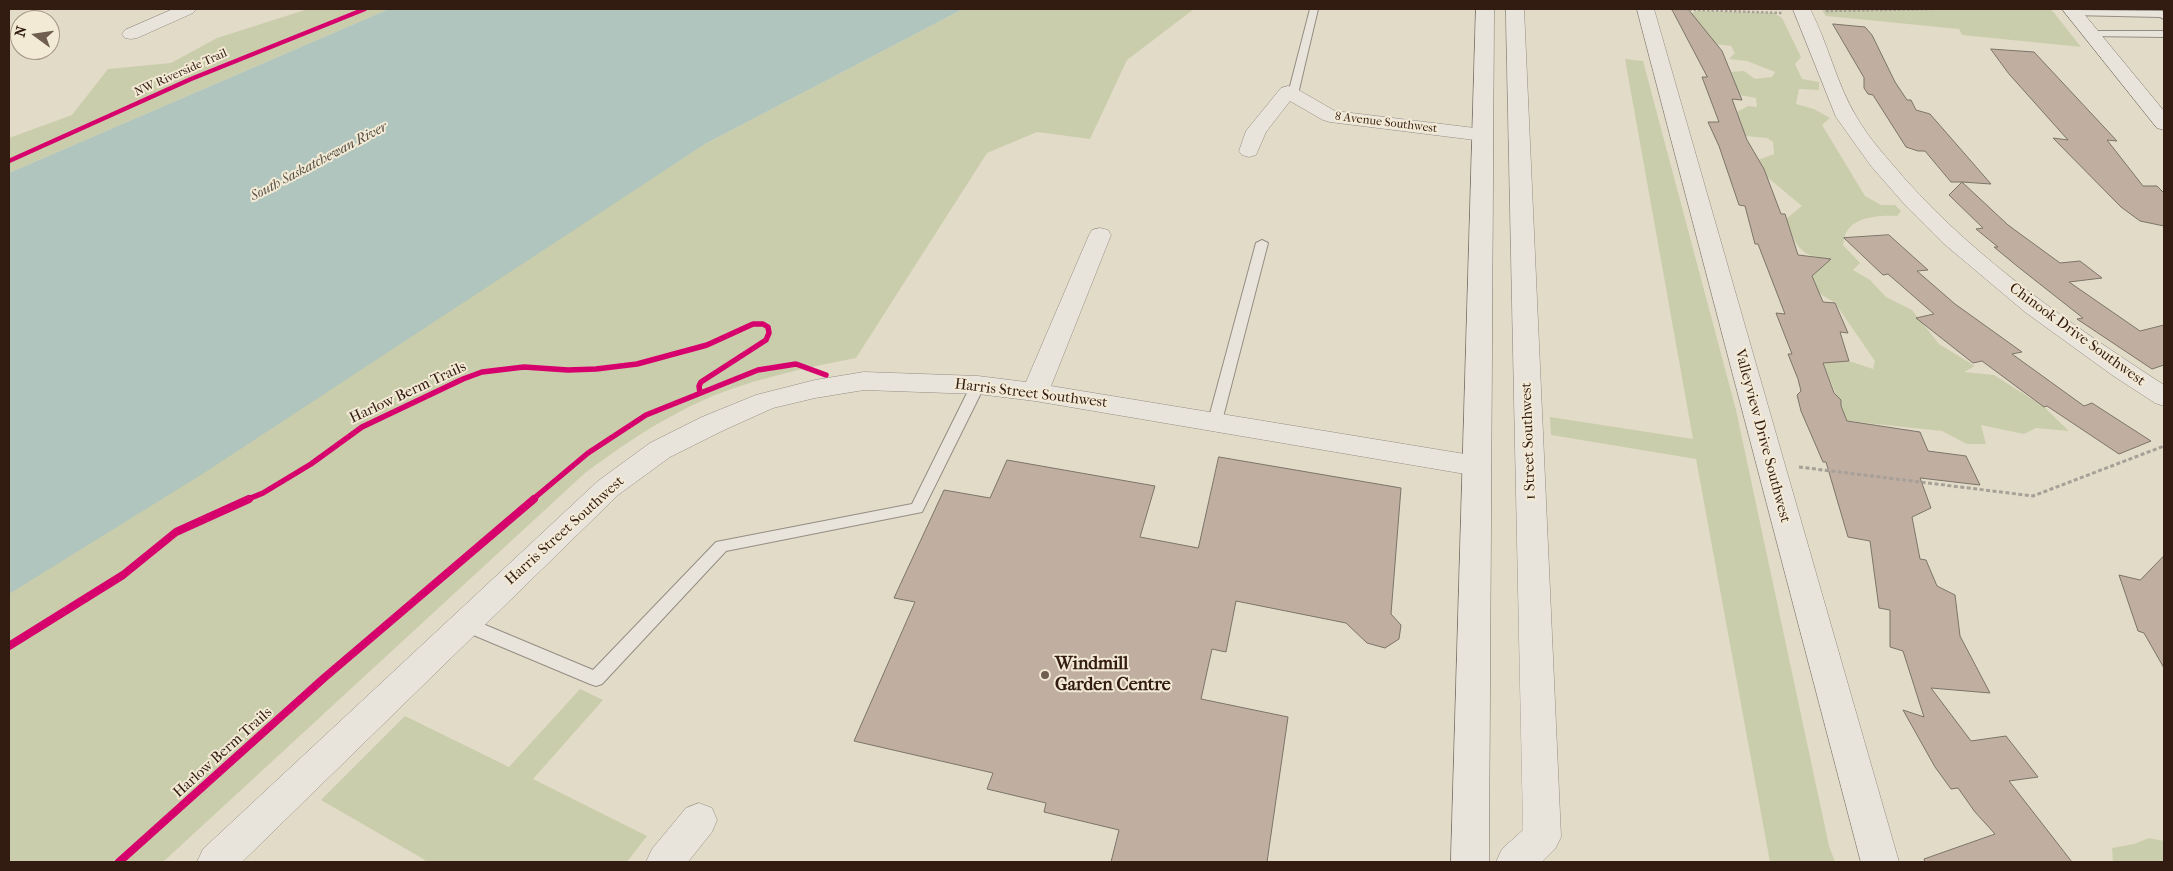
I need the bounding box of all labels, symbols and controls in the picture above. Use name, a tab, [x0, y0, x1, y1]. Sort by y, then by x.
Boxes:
north arrow	[10, 10, 60, 60]
text: N	[11, 24, 30, 39]
street label: NW Riverside Trail	[132, 46, 230, 100]
street label: 8 Avenue Southwest	[1334, 110, 1438, 136]
water label: South Saskatchewan River	[248, 119, 390, 205]
street label: Chinook Drive Southwest	[2005, 280, 2149, 390]
street label: Valleyview Drive Southwest	[1730, 347, 1794, 525]
street label: Harlow Berm Trails	[347, 358, 469, 428]
street label: Harris Street Southwest	[954, 376, 1108, 412]
street label: 1 Street Southwest	[1518, 382, 1540, 500]
street label: Harris Street Southwest	[502, 473, 628, 589]
place label: Windmill Garden Centre	[1055, 654, 1171, 696]
marker: Windmill Garden Centre	[1039, 669, 1051, 681]
street label: Harlow Berm Trails	[170, 704, 276, 802]

